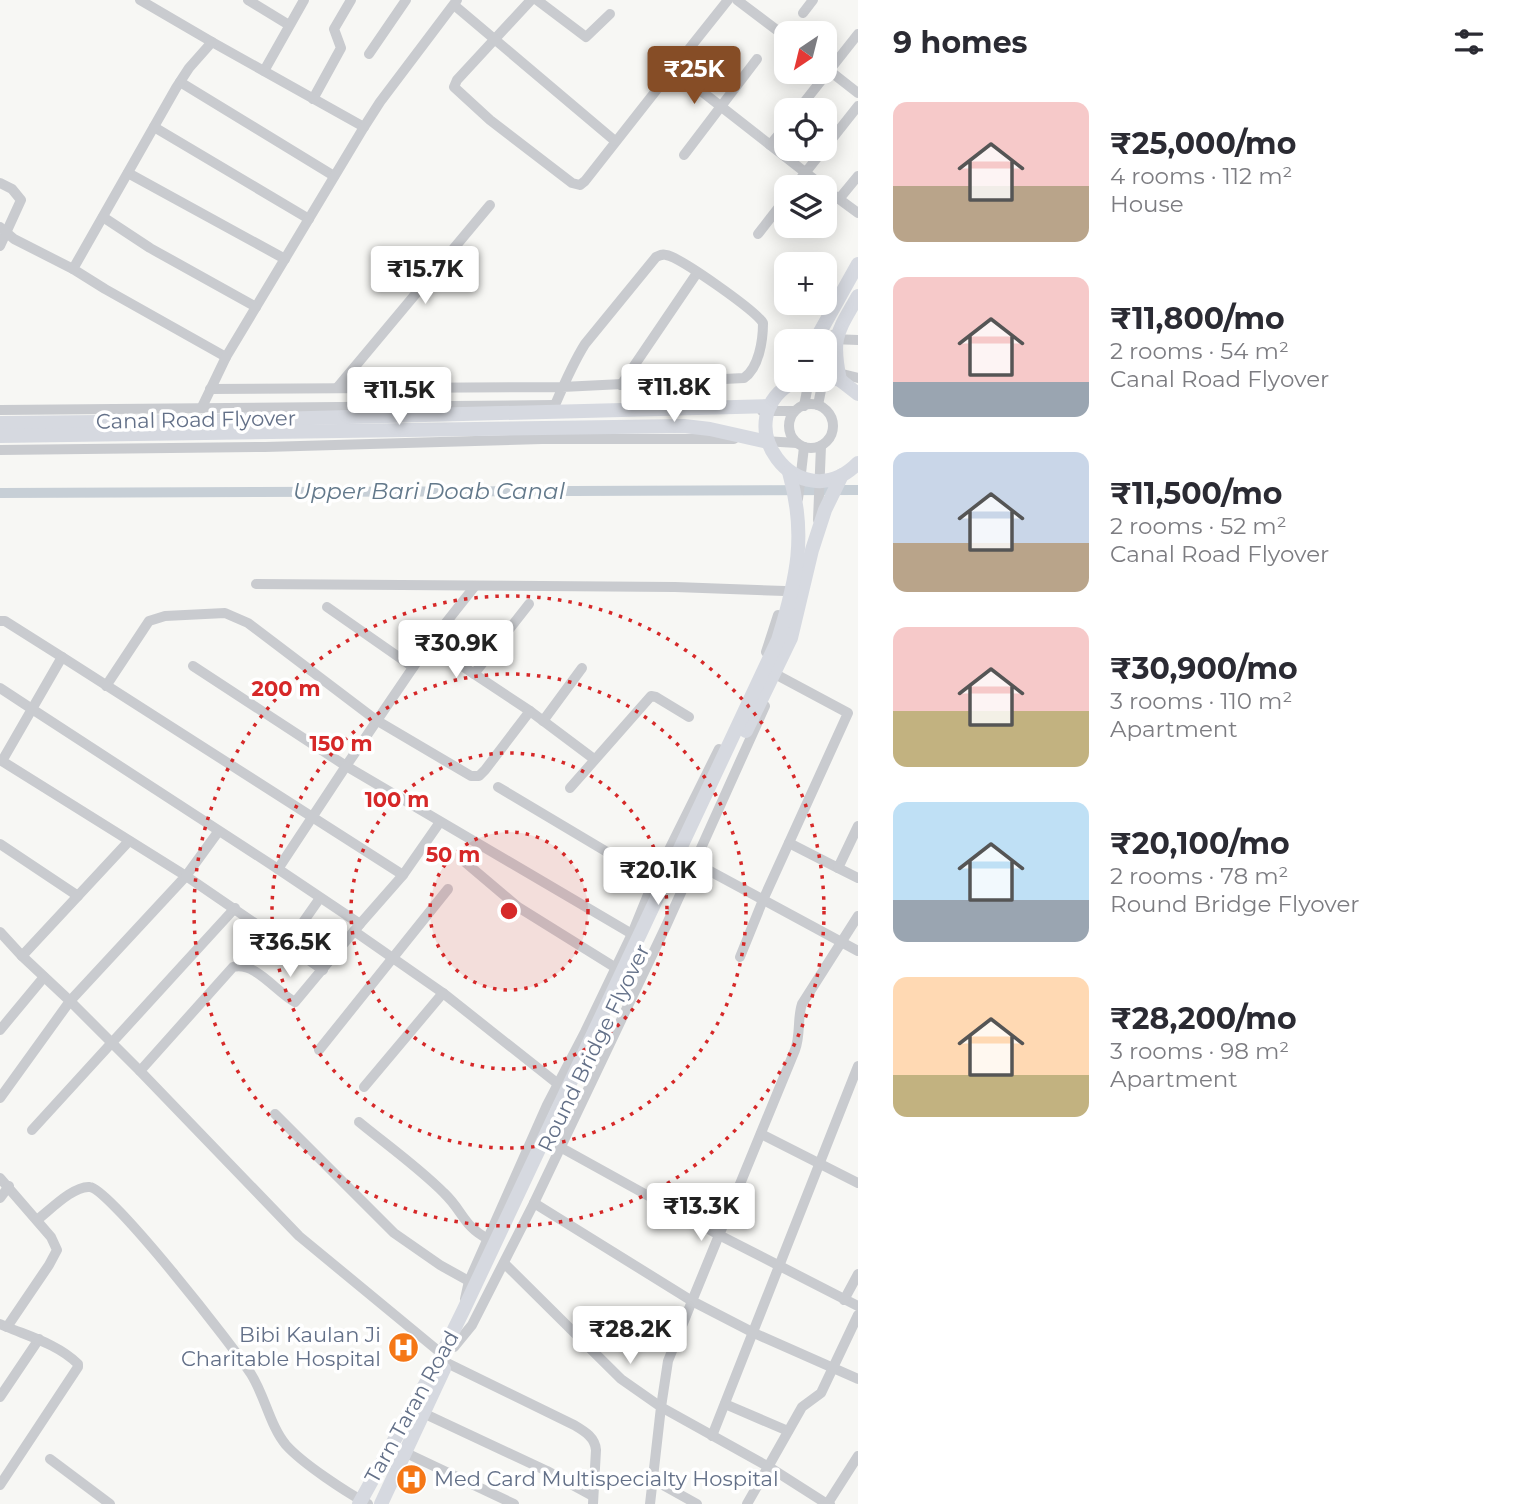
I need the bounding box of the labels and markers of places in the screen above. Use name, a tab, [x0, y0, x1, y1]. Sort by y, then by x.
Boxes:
pin: ₹25K	[653, 46, 735, 106]
pin: ₹15.7K	[368, 246, 482, 306]
pin: ₹11.8K	[617, 364, 731, 424]
pin: ₹11.5K	[342, 368, 456, 427]
pin: ₹30.9K	[399, 620, 513, 680]
pin: ₹20.1K	[601, 848, 715, 907]
centre of rings	[497, 899, 521, 923]
pin: ₹36.5K	[233, 920, 347, 979]
pin: ₹13.3K	[644, 1184, 758, 1243]
pin: ₹28.2K	[573, 1306, 687, 1366]
place label: Bibi Kaulan Ji Charitable Hospital	[181, 1322, 381, 1371]
hospital icon: Bibi Kaulan Ji Charitable Hospital	[387, 1330, 421, 1364]
hospital icon: Med Card Multispecialty Hospital	[394, 1462, 428, 1496]
place label: Med Card Multispecialty Hospital	[434, 1466, 779, 1491]

